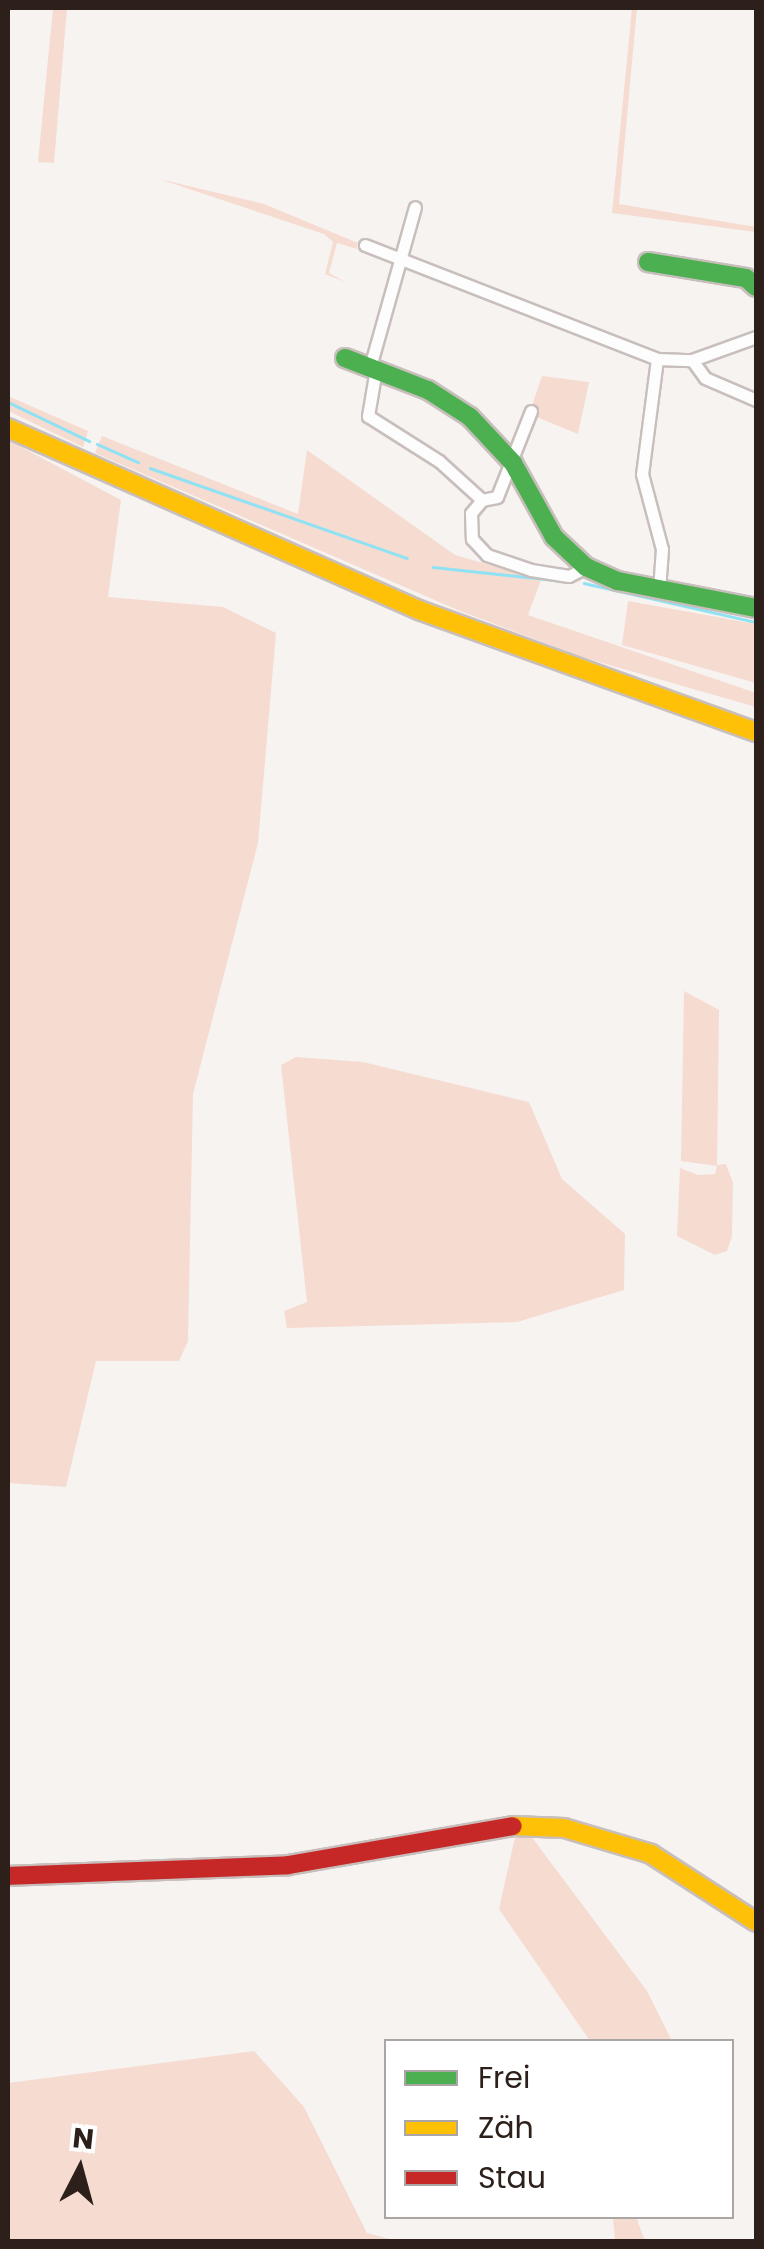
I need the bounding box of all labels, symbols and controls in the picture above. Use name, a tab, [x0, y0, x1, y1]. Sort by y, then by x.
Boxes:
legend	[384, 2039, 734, 2219]
text: Frei	[478, 2056, 530, 2099]
text: Zäh	[478, 2106, 534, 2149]
text: N	[71, 2118, 96, 2159]
north arrow	[30, 2119, 130, 2219]
text: Stau	[478, 2156, 546, 2199]

